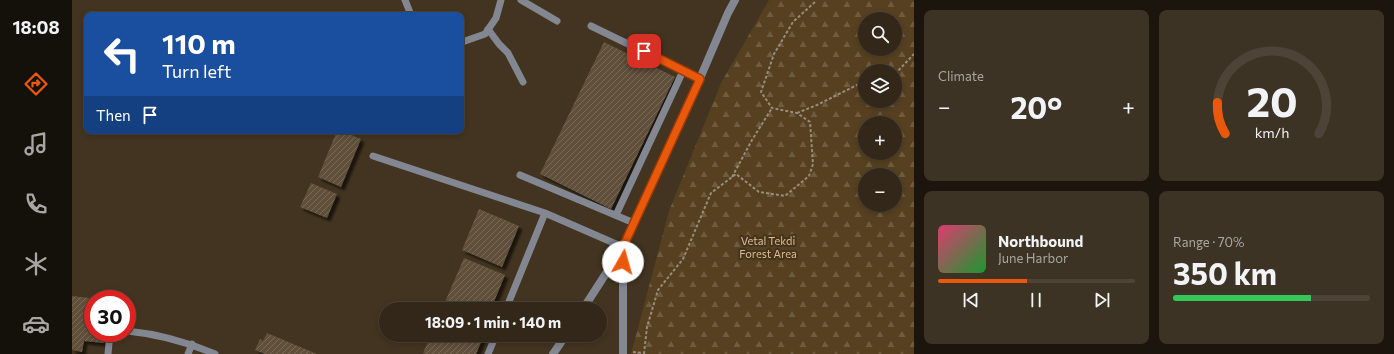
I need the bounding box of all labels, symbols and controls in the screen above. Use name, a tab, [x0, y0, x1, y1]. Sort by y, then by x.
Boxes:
map controls	[858, 12, 902, 212]
button: search	[858, 12, 902, 56]
text: 18:08	[12, 16, 60, 38]
text: 110 m	[162, 26, 236, 60]
icon: left	[96, 28, 148, 80]
pin	[627, 34, 661, 68]
icon: arrive	[633, 40, 655, 62]
text: Turn left	[162, 60, 231, 82]
button: layers	[858, 64, 902, 108]
text: Climate	[938, 68, 984, 84]
icon: directions	[22, 70, 50, 98]
text: 20	[1246, 74, 1297, 125]
text: 20°	[1010, 88, 1062, 125]
text: −	[938, 93, 951, 120]
text: +	[1122, 93, 1135, 120]
icon: arrive	[139, 104, 161, 126]
text: Then	[96, 106, 131, 124]
button: +	[858, 116, 902, 160]
text: km/h	[1254, 122, 1289, 140]
icon: music	[22, 130, 50, 158]
button: −	[858, 168, 902, 212]
icon: phone	[22, 190, 50, 218]
text: Northbound	[998, 232, 1083, 250]
park label: Vetal Tekdi Forest Area	[739, 234, 797, 260]
text: Range · 70%	[1173, 234, 1245, 250]
position arrow	[602, 241, 644, 283]
icon: climate	[22, 250, 50, 278]
text: June Harbor	[998, 250, 1068, 266]
text: 350 km	[1173, 254, 1277, 291]
icon: previous	[960, 289, 982, 311]
icon: pause	[1025, 289, 1047, 311]
icon: next	[1091, 289, 1113, 311]
speed limit sign: 30	[84, 290, 136, 342]
icon: car	[22, 310, 50, 338]
text: 18:09 · 1 min · 140 m	[425, 313, 561, 331]

